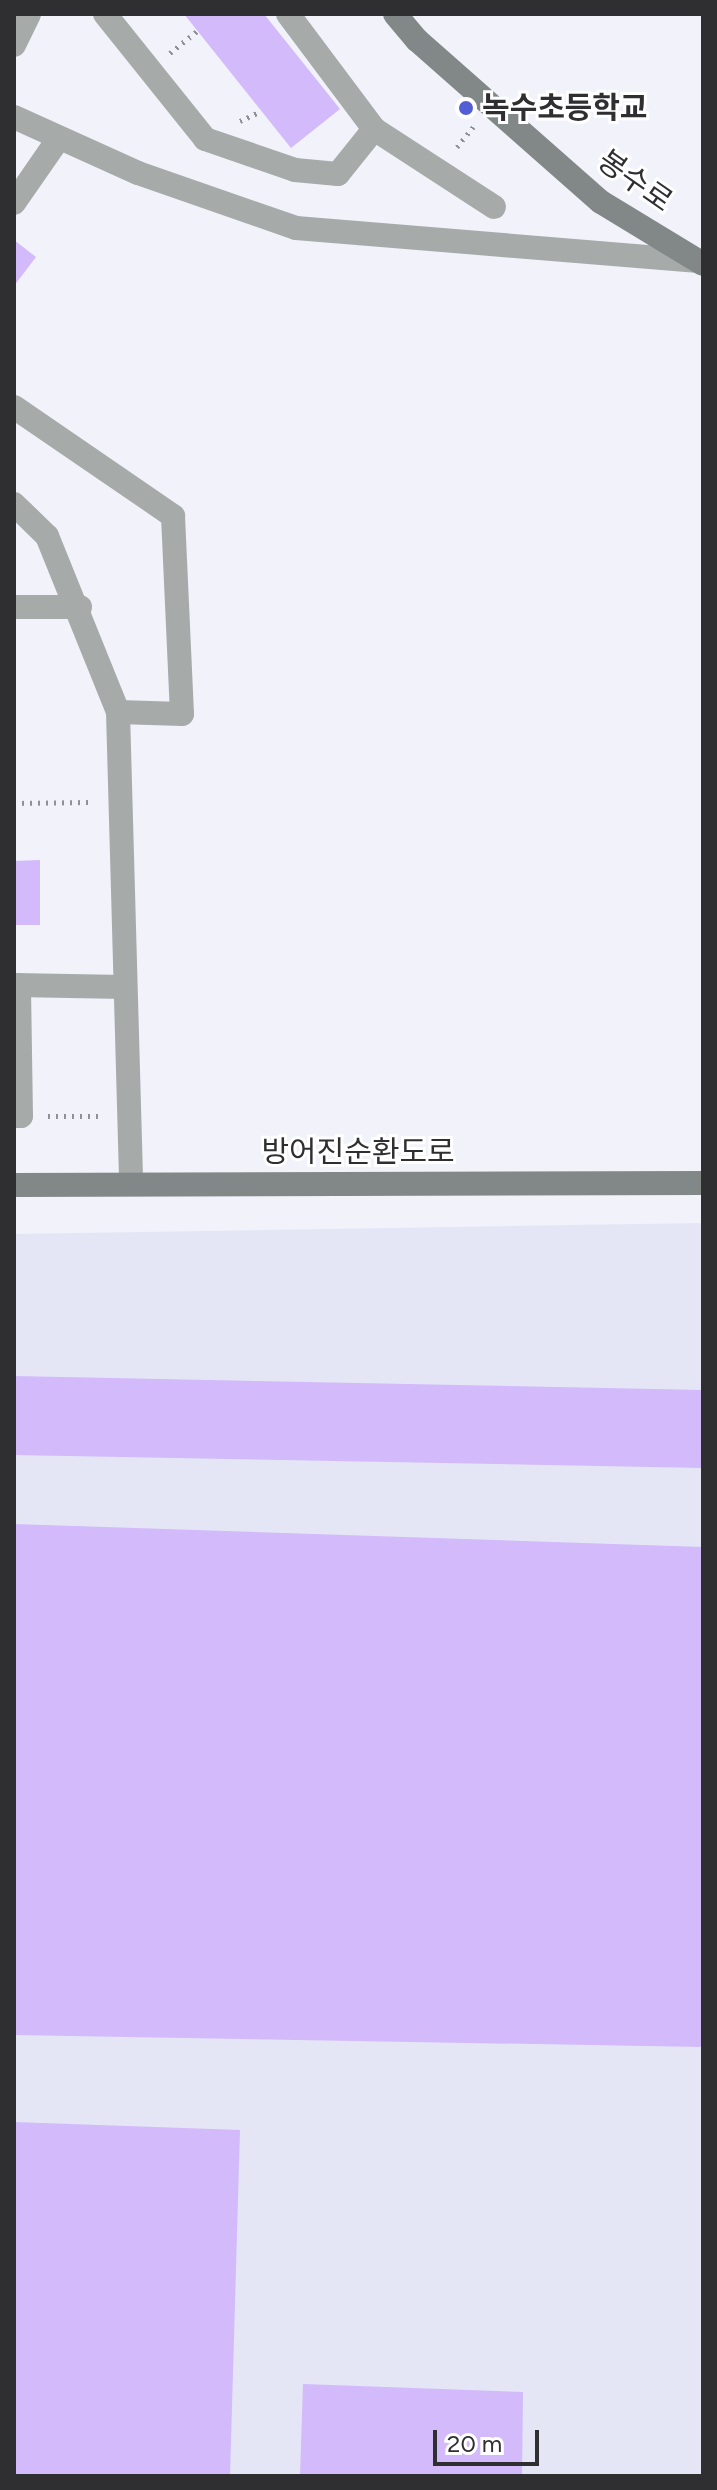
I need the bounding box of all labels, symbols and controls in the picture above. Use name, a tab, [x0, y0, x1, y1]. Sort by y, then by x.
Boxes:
place label: 녹수초등학교	[482, 90, 648, 126]
marker: 녹수초등학교	[457, 99, 475, 117]
street label: 봉수로	[591, 143, 679, 219]
street label: 방어진순환도로	[261, 1134, 455, 1170]
scale bar	[437, 2414, 543, 2464]
text: 20 m	[447, 2429, 502, 2458]

